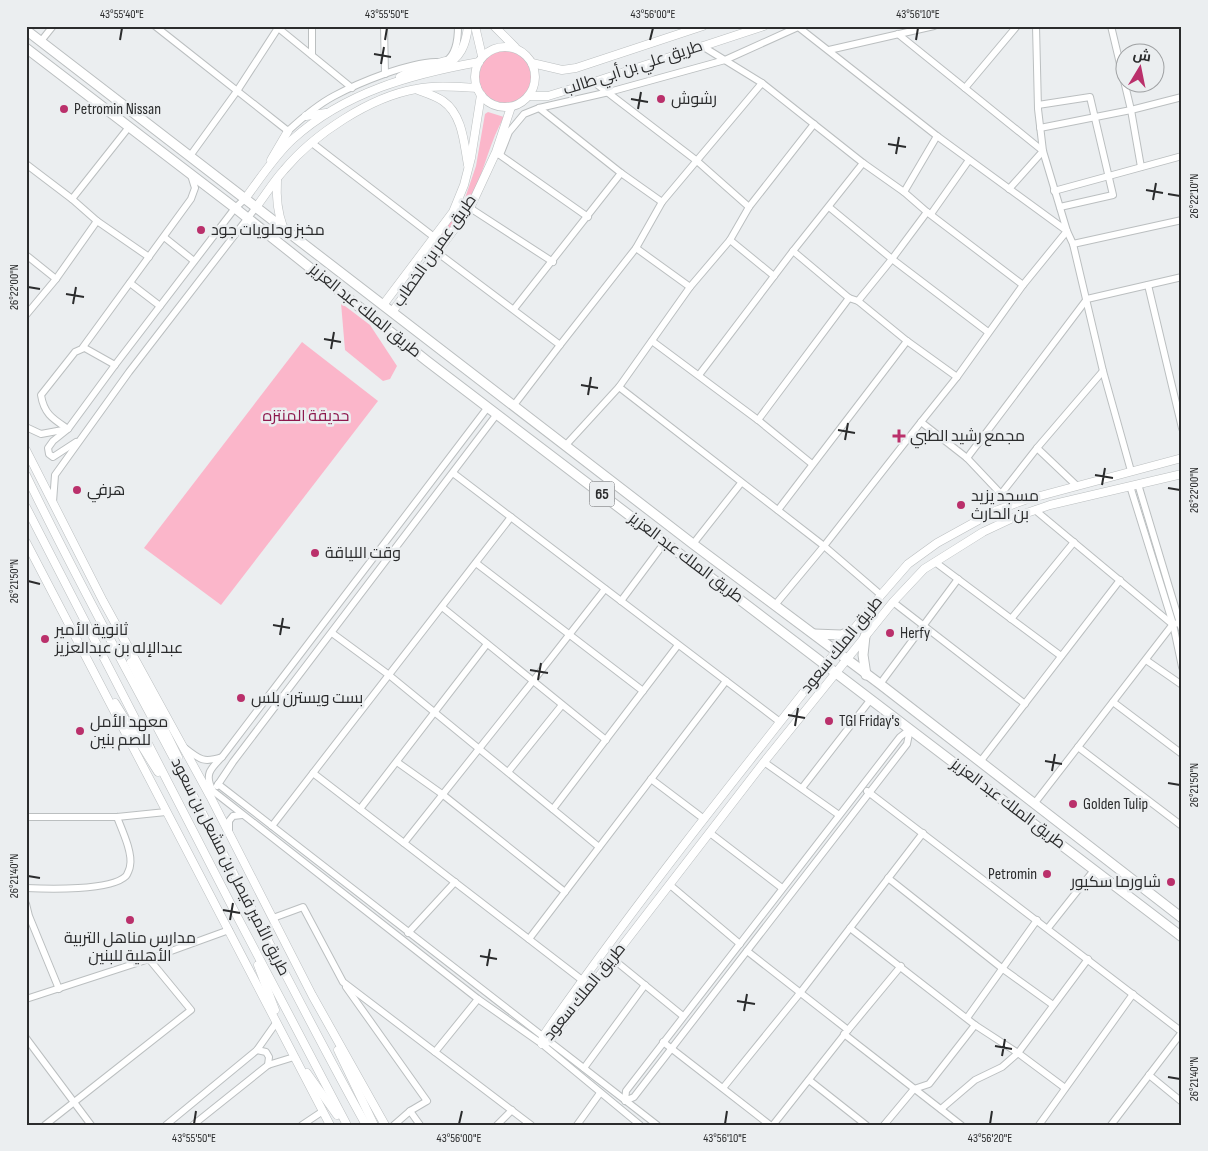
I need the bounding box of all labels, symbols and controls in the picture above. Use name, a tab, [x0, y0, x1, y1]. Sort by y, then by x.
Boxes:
text: 43°55'40"E	[100, 7, 144, 22]
text: 43°55'50"E	[365, 7, 409, 22]
text: 43°56'00"E	[631, 7, 675, 22]
text: 43°56'10"E	[896, 7, 940, 22]
street label: طريق علي بن أبي طالب	[561, 36, 706, 102]
north arrow	[1116, 42, 1166, 92]
text: ش	[1132, 46, 1153, 66]
place label: رشوش	[671, 90, 717, 109]
marker: رشوش	[655, 93, 667, 105]
place label: Petromin Nissan	[74, 100, 161, 119]
marker: Petromin Nissan	[58, 103, 70, 115]
text: 26°22'10"N	[1187, 174, 1202, 218]
street label: طريق عمر بن الخطاب	[389, 191, 481, 311]
place label: مخبز وحلويات جود	[211, 221, 325, 240]
marker: مخبز وحلويات جود	[195, 224, 207, 236]
street label: طريق الملك عبد العزيز	[304, 259, 425, 362]
text: 26°22'00"N	[7, 264, 22, 310]
park label: حديقة المنتزه	[263, 407, 349, 426]
place label: مجمع رشيد الطبي	[910, 427, 1025, 449]
marker: مجمع رشيد الطبي	[892, 429, 906, 443]
text: 26°22'00"N	[1187, 467, 1202, 513]
place label: هرفي	[87, 481, 125, 503]
road number: 65	[590, 482, 614, 506]
marker: هرفي	[71, 484, 83, 496]
place label: مسجد يزيد بن الحارث	[971, 487, 1039, 524]
marker: مسجد يزيد بن الحارث	[955, 499, 967, 511]
street label: طريق الملك عبد العزيز	[624, 508, 747, 607]
place label: وقت اللياقة	[325, 544, 401, 563]
marker: وقت اللياقة	[309, 547, 321, 559]
text: 26°21'50"N	[7, 559, 22, 603]
street label: طريق الملك سعود	[797, 593, 887, 697]
place label: ثانوية الأمير عبدالإله بن عبدالعزيز	[54, 621, 183, 658]
place label: Herfy	[900, 624, 930, 643]
marker: Herfy	[884, 627, 896, 639]
marker: ثانوية الأمير عبدالإله بن عبدالعزيز	[39, 633, 51, 645]
place label: بست ويسترن بلس	[251, 689, 363, 708]
marker: بست ويسترن بلس	[235, 692, 247, 704]
place label: TGI Friday's	[839, 712, 900, 731]
place label: معهد الأمل للصم بنين	[90, 713, 168, 751]
marker: TGI Friday's	[823, 715, 835, 727]
marker: معهد الأمل للصم بنين	[74, 725, 86, 737]
street label: طريق الملك عبد العزيز	[946, 754, 1069, 853]
street label: طريق الأمير فيصل بن مشعل بن سعود	[167, 755, 293, 979]
text: 26°21'50"N	[1187, 763, 1202, 807]
place label: Golden Tulip	[1083, 795, 1148, 814]
marker: Golden Tulip	[1067, 798, 1079, 810]
text: 26°21'40"N	[7, 854, 22, 898]
place label: Petromin	[988, 865, 1037, 884]
marker: Petromin	[1041, 868, 1053, 880]
place label: شاورما سكيور	[1070, 873, 1161, 892]
marker: شاورما سكيور	[1165, 876, 1177, 888]
marker: مدارس مناهل التربية الأهلية للبنين	[124, 914, 136, 926]
place label: مدارس مناهل التربية الأهلية للبنين	[64, 929, 196, 966]
street label: طريق الملك سعود	[540, 940, 630, 1044]
text: 26°21'40"N	[1187, 1057, 1202, 1101]
text: 43°55'50"E	[172, 1131, 216, 1146]
text: 43°56'00"E	[437, 1131, 481, 1146]
text: 43°56'10"E	[703, 1131, 747, 1146]
text: 43°56'20"E	[968, 1131, 1012, 1146]

